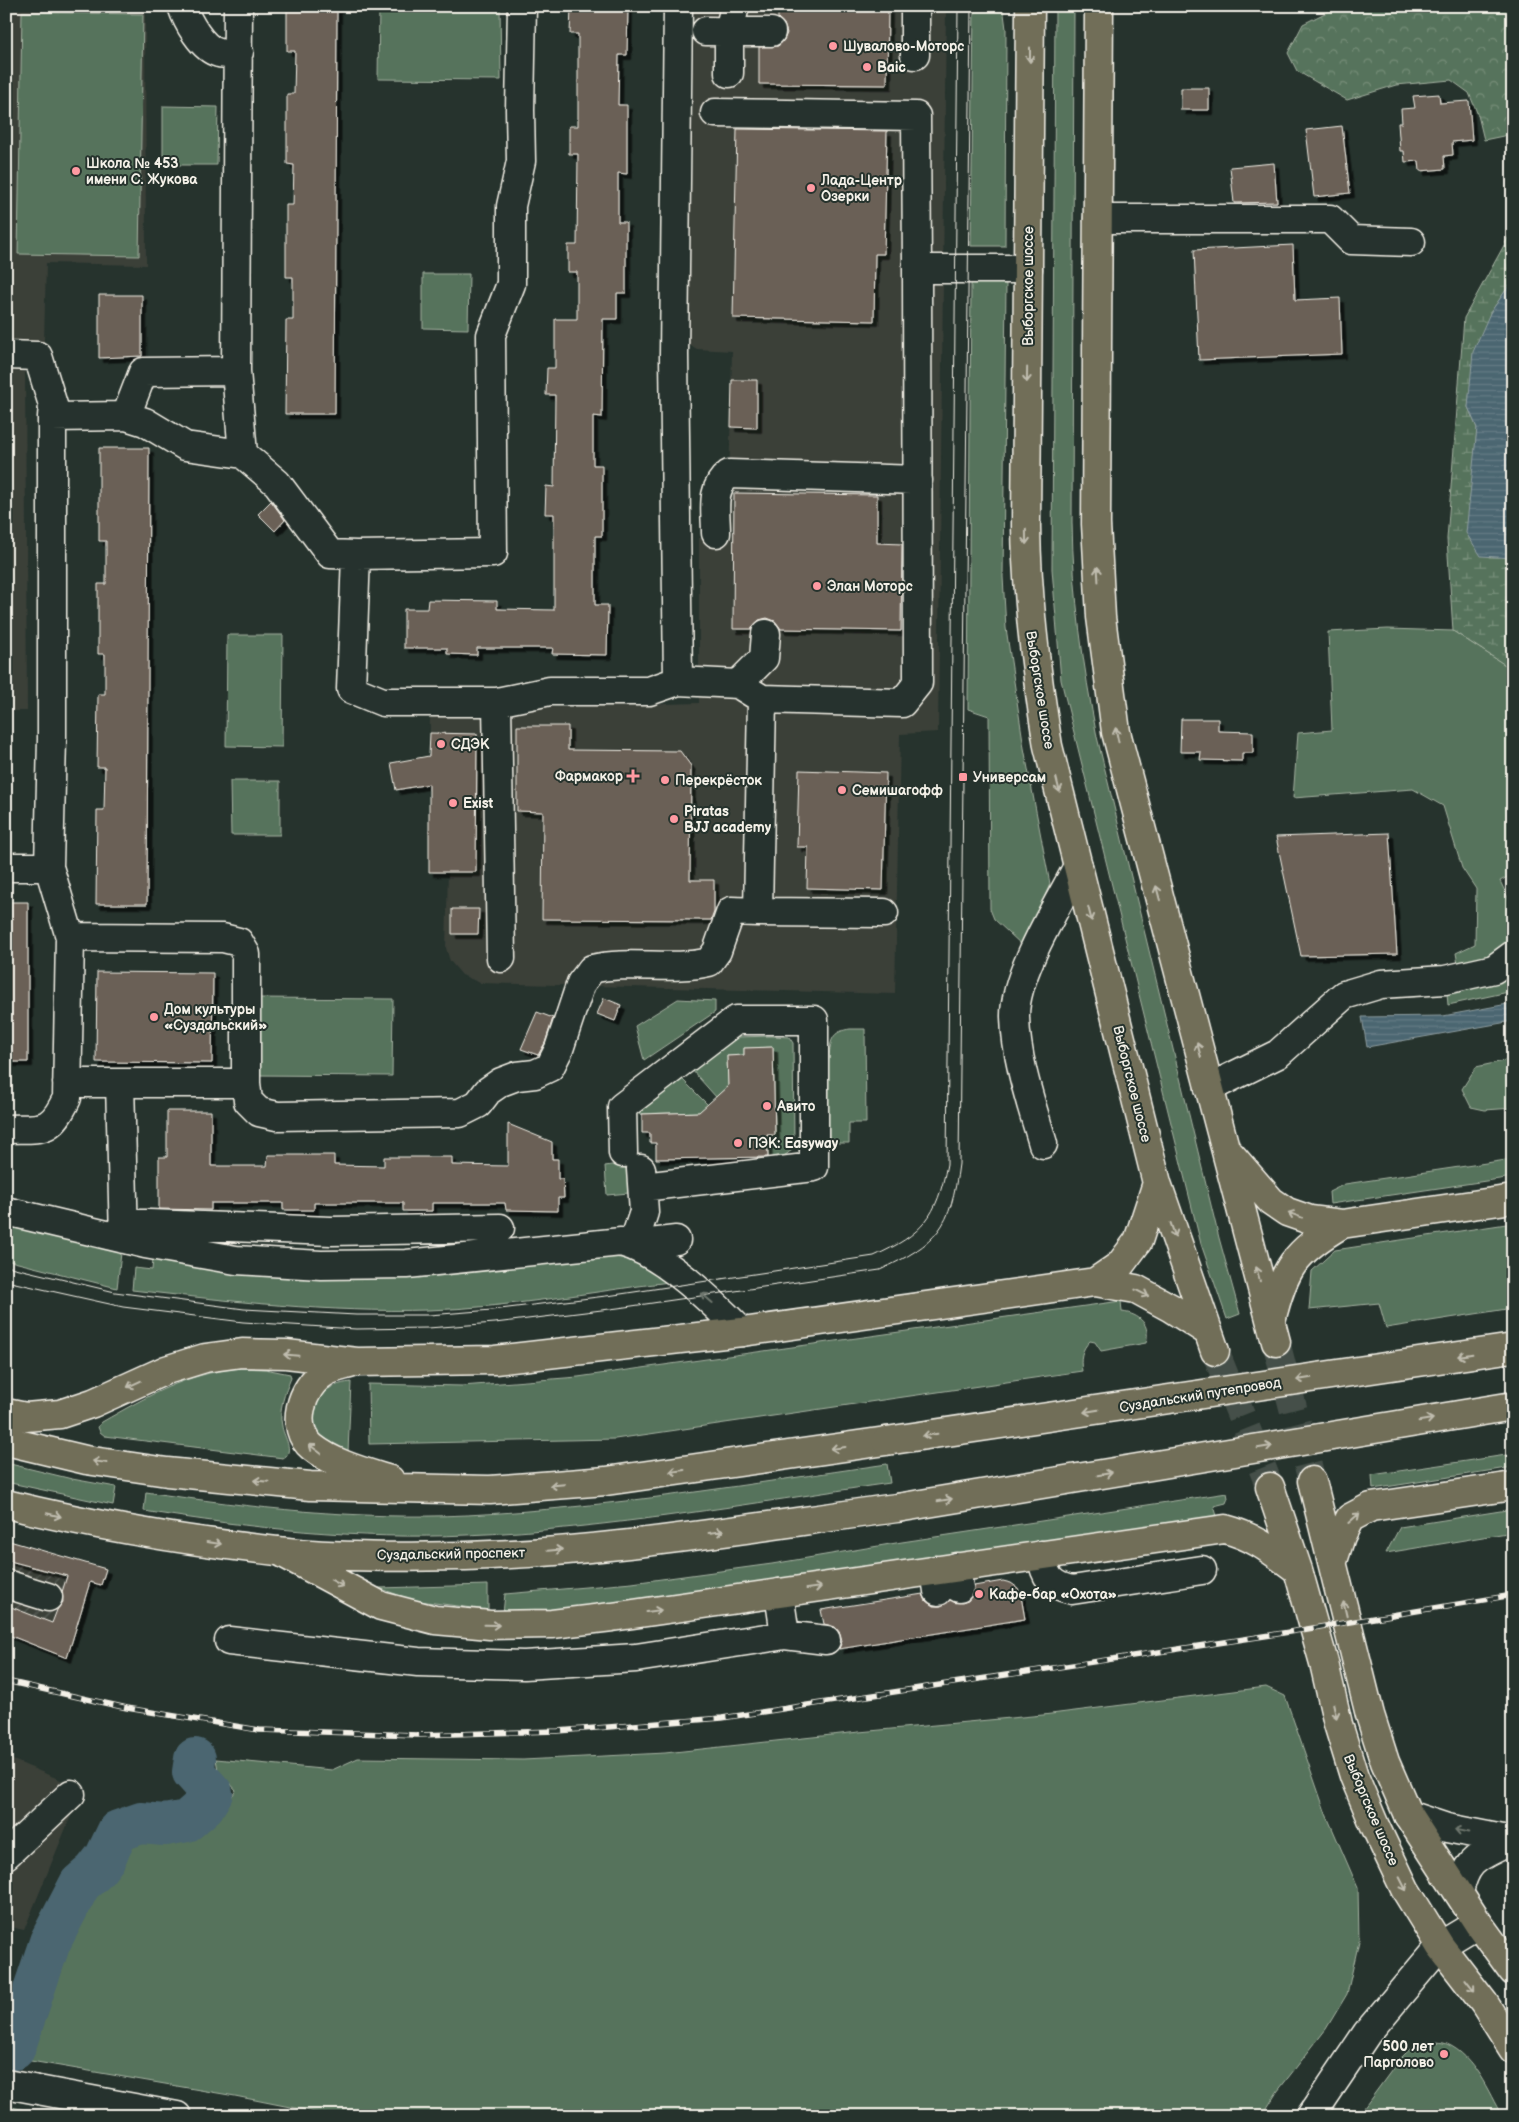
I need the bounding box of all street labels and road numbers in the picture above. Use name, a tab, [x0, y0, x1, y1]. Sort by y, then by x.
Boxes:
street label: Выборгское шоссе	[1020, 226, 1037, 346]
street label: Выборгское шоссе	[1022, 630, 1058, 751]
street label: Выборгское шоссе	[1109, 1024, 1155, 1144]
street label: Суздальский путепровод	[1118, 1374, 1282, 1416]
street label: Суздальский проспект	[377, 1544, 526, 1564]
street label: Выборгское шоссе	[1340, 1752, 1402, 1869]

